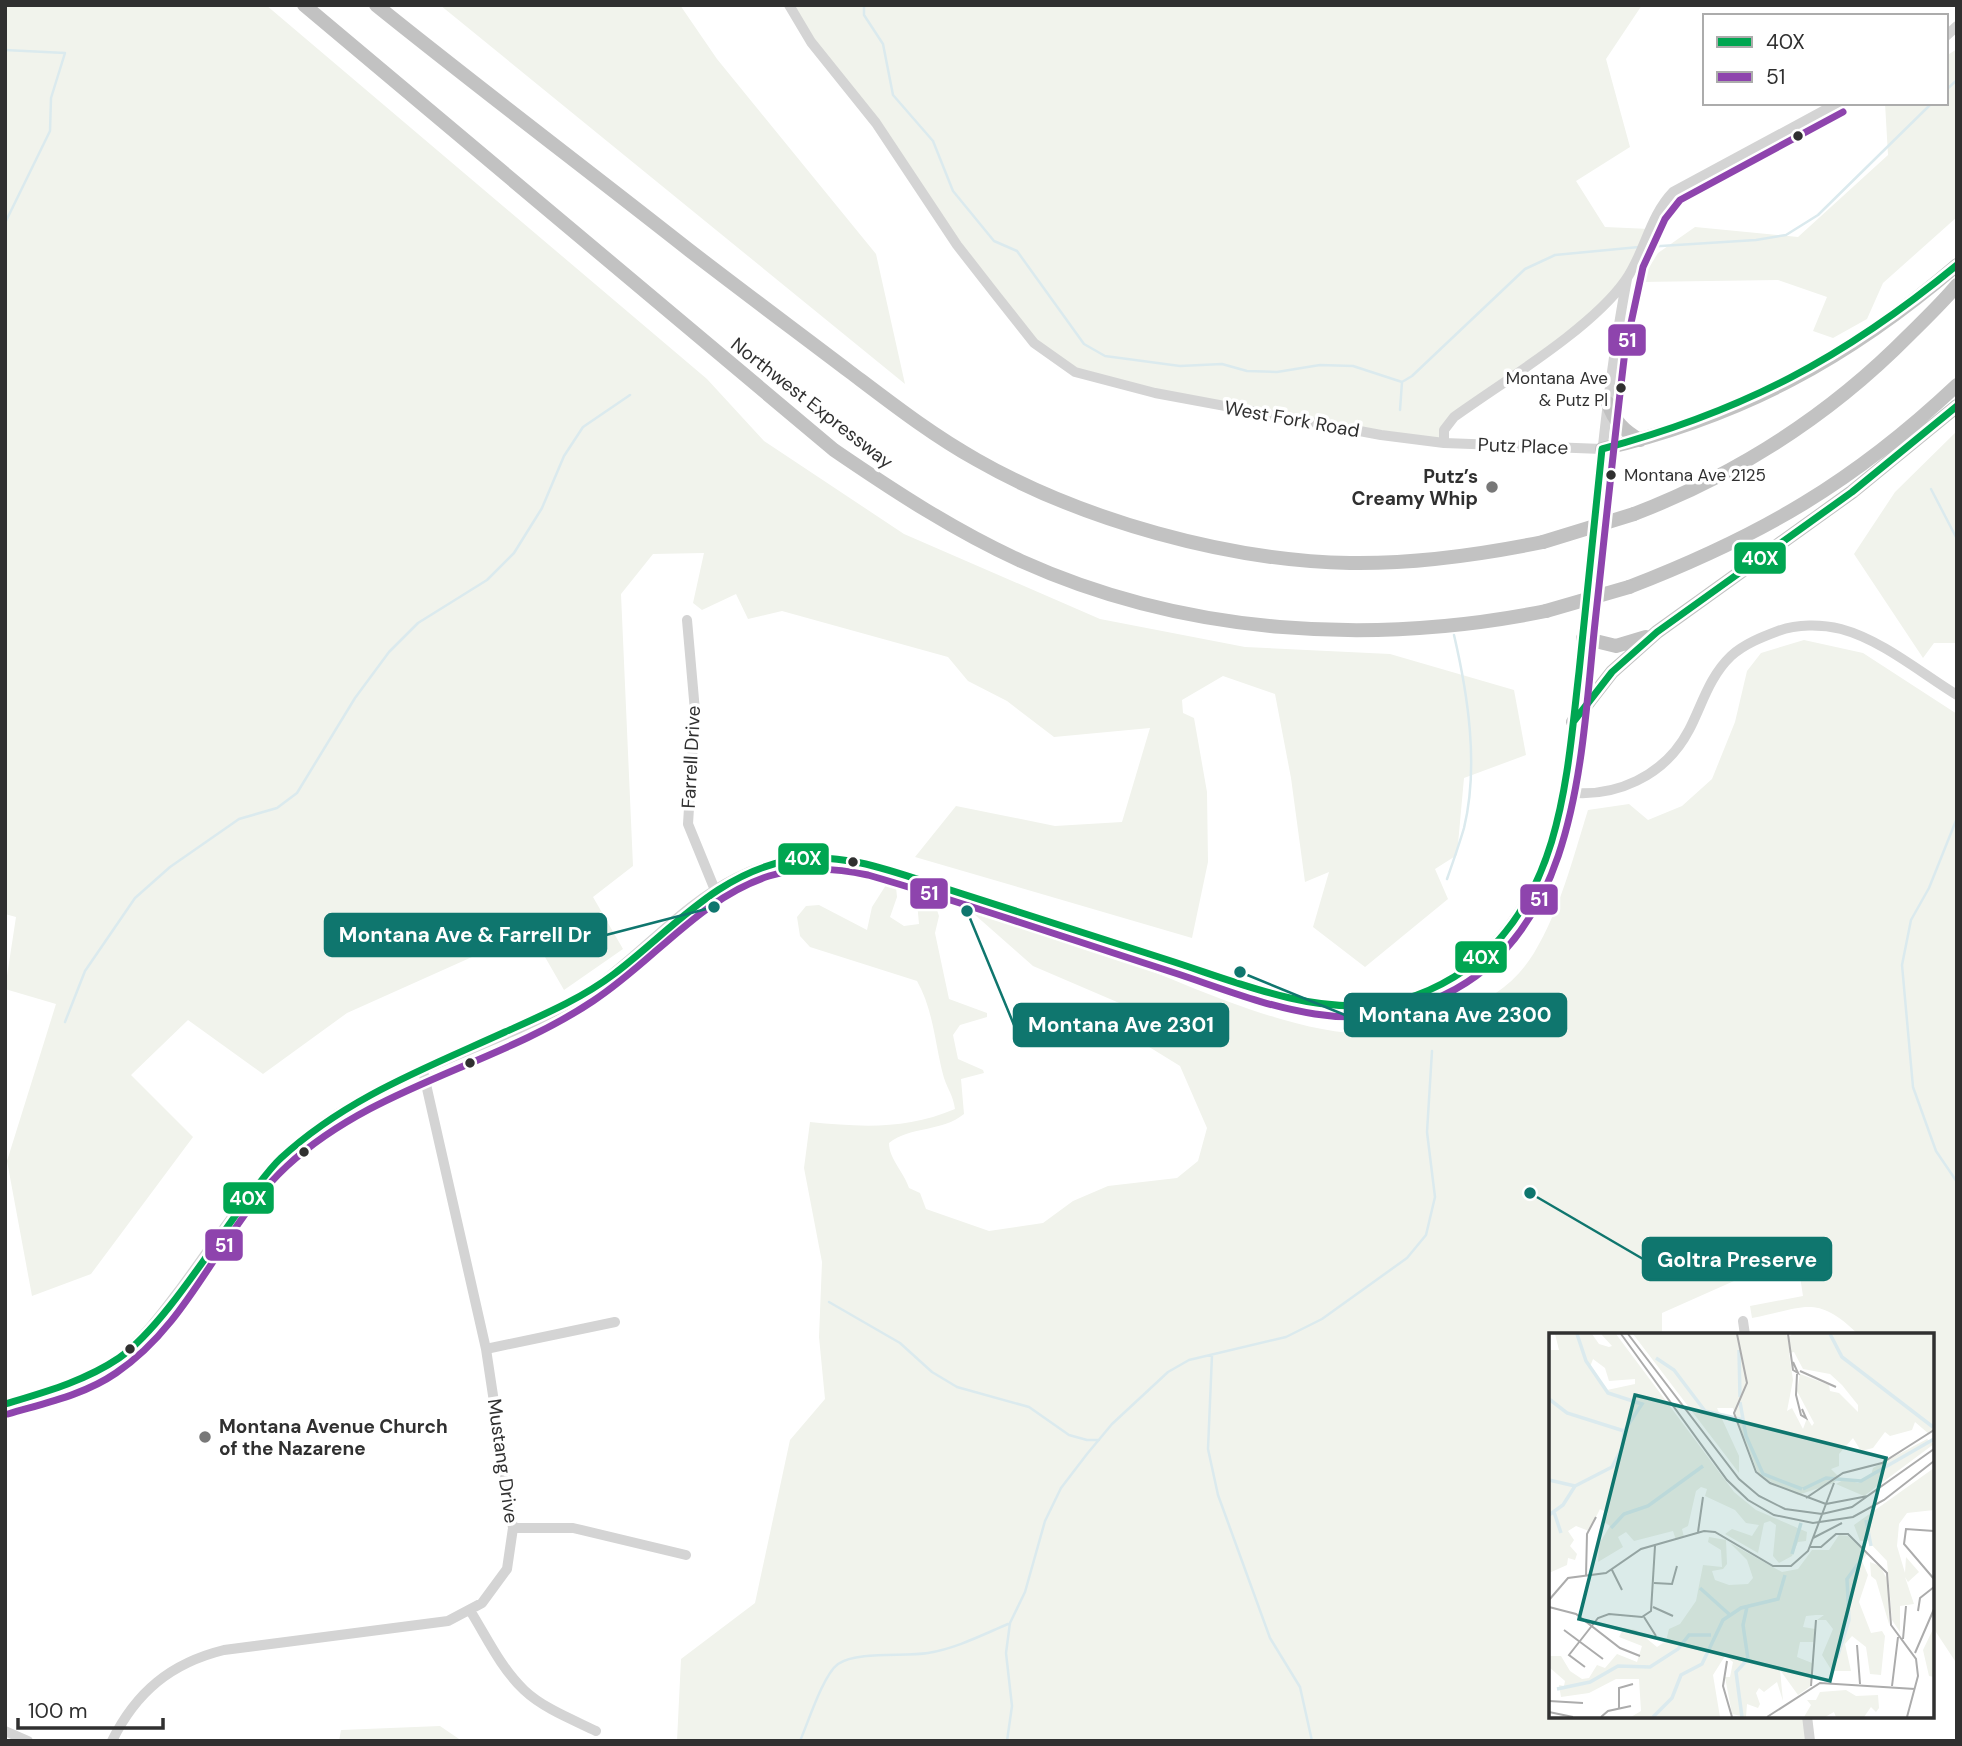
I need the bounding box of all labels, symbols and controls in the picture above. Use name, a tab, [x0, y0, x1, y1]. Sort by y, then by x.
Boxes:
legend	[1703, 14, 1948, 105]
text: 40X	[1766, 28, 1805, 56]
text: 51	[1766, 63, 1785, 91]
unlabelled marker	[1791, 129, 1805, 143]
line badge: 51	[1607, 323, 1647, 357]
text: 51	[1618, 328, 1636, 353]
street label: Northwest Expressway	[726, 332, 899, 474]
place label: Montana Ave & Putz Pl	[1506, 367, 1608, 411]
marker: Montana Ave & Putz Pl	[1614, 381, 1628, 395]
street label: West Fork Road	[1222, 395, 1362, 443]
street label: Putz Place	[1477, 432, 1569, 460]
place label: Putz’s Creamy Whip	[1352, 464, 1478, 511]
place label: Montana Ave 2125	[1624, 464, 1766, 486]
marker: Montana Ave 2125	[1604, 468, 1618, 482]
marker: Putz’s Creamy Whip	[1484, 479, 1500, 495]
line badge: 40X	[1733, 541, 1787, 575]
text: 40X	[1741, 546, 1779, 571]
street label: Farrell Drive	[676, 705, 706, 809]
line badge: 40X	[777, 842, 830, 876]
text: 40X	[784, 846, 822, 871]
unlabelled marker	[846, 855, 860, 869]
line badge: 51	[909, 877, 949, 910]
text: 51	[920, 881, 938, 906]
line badge: 51	[1519, 883, 1559, 916]
text: 51	[1530, 887, 1548, 912]
callout: Montana Ave & Farrell Dr	[325, 914, 606, 956]
text: Montana Ave & Farrell Dr	[339, 921, 592, 949]
line badge: 40X	[1454, 940, 1508, 974]
text: 40X	[1462, 945, 1500, 970]
callout: Montana Ave 2300	[1345, 994, 1566, 1036]
text: Montana Ave 2300	[1359, 1001, 1551, 1029]
callout: Montana Ave 2301	[1014, 1004, 1228, 1046]
text: Montana Ave 2301	[1028, 1011, 1214, 1039]
unlabelled marker	[463, 1056, 477, 1070]
unlabelled marker	[297, 1145, 311, 1159]
line badge: 40X	[222, 1181, 275, 1215]
text: 40X	[229, 1186, 267, 1211]
line badge: 51	[204, 1228, 244, 1262]
text: 51	[215, 1233, 233, 1258]
callout: Goltra Preserve	[1643, 1238, 1831, 1280]
text: Goltra Preserve	[1657, 1246, 1817, 1274]
inset map	[1549, 1333, 1934, 1718]
unlabelled marker	[123, 1342, 137, 1356]
street label: Mustang Drive	[482, 1397, 524, 1525]
place label: Montana Avenue Church of the Nazarene	[219, 1414, 448, 1461]
marker: Montana Avenue Church of the Nazarene	[197, 1429, 213, 1445]
scale bar	[18, 1686, 163, 1730]
text: 100 m	[28, 1697, 88, 1725]

